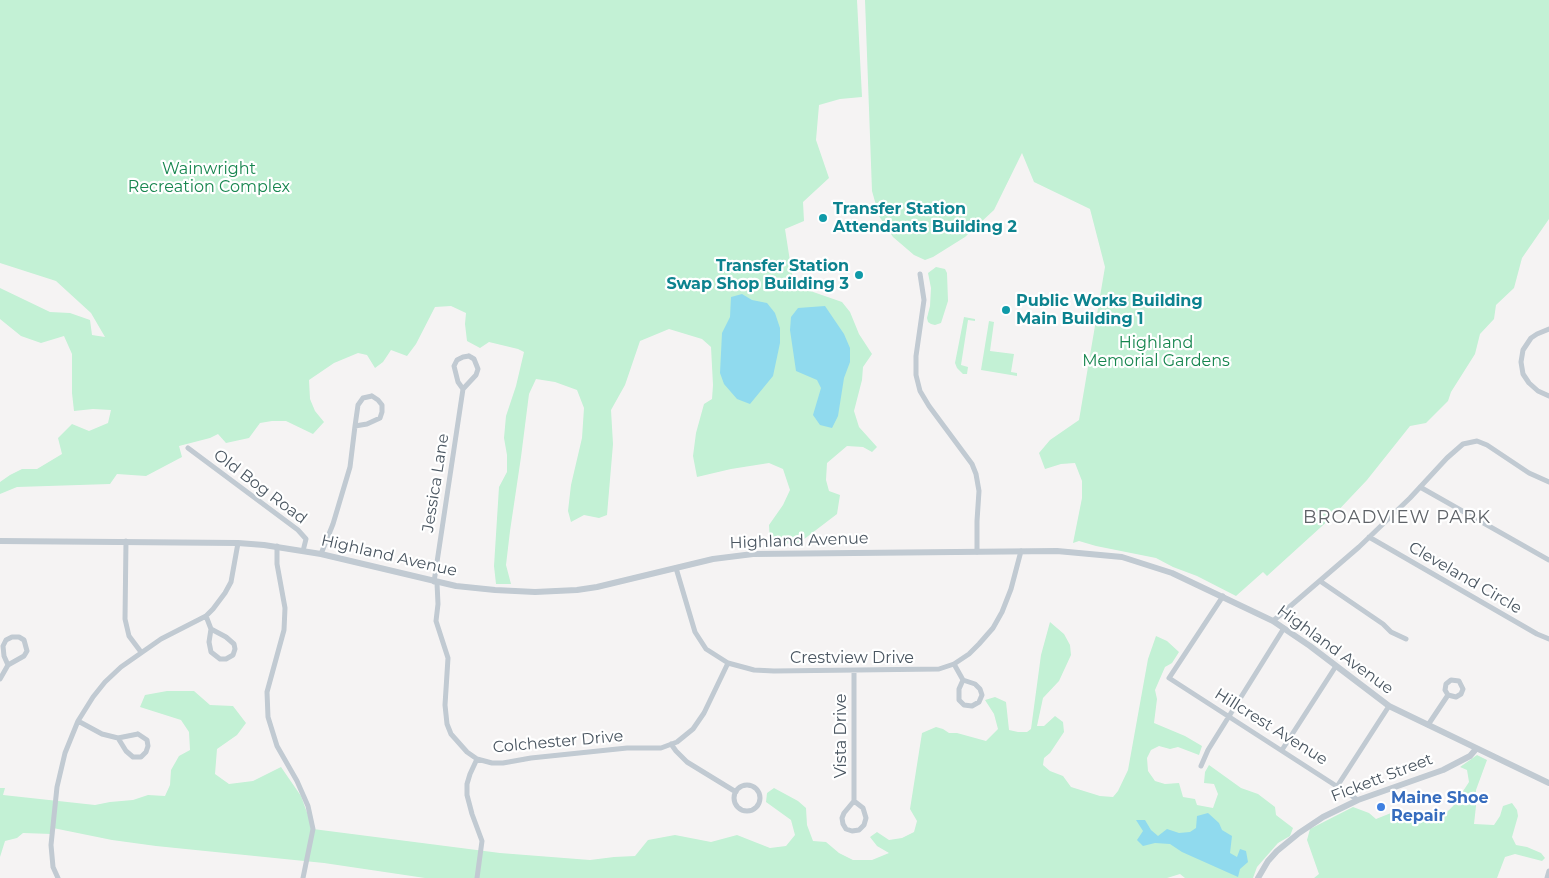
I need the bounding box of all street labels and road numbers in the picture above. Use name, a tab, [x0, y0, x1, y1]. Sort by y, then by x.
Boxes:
street label: Jessica Lane	[419, 432, 453, 534]
street label: Old Bog Road	[210, 446, 310, 528]
street label: Highland Avenue	[729, 529, 869, 553]
street label: Highland Avenue	[319, 531, 459, 581]
street label: Cleveland Circle	[1405, 538, 1525, 618]
street label: Highland Avenue	[1273, 601, 1397, 699]
street label: Crestview Drive	[790, 648, 914, 668]
street label: Hillcrest Avenue	[1211, 684, 1331, 770]
street label: Vista Drive	[831, 694, 851, 778]
street label: Colchester Drive	[492, 727, 624, 757]
street label: Fickett Street	[1328, 750, 1436, 806]

